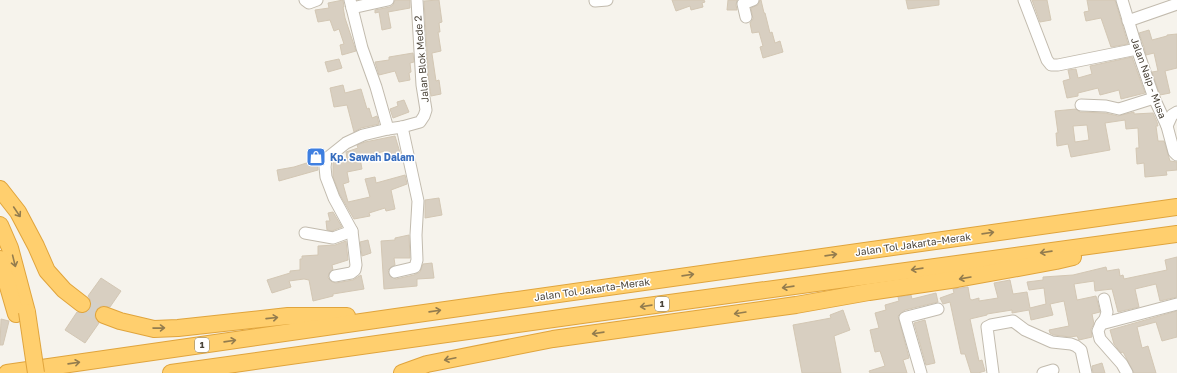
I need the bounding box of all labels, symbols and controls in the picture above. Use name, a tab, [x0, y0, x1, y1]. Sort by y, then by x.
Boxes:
street label: Jalan Blok Mede 2	[411, 15, 431, 103]
street label: Jalan Naip - Musa	[1129, 36, 1169, 120]
shop icon: Kp. Sawah Dalam	[305, 146, 327, 168]
place label: Kp. Sawah Dalam	[330, 151, 415, 163]
one-way arrow	[13, 206, 21, 217]
one-way arrow	[981, 229, 994, 237]
street label: Jalan Tol Jakarta–Merak	[854, 230, 972, 258]
one-way arrow	[1040, 248, 1053, 256]
one-way arrow	[824, 251, 837, 259]
one-way arrow	[11, 254, 18, 267]
one-way arrow	[911, 265, 924, 273]
one-way arrow	[682, 271, 695, 279]
one-way arrow	[959, 274, 972, 282]
street label: Jalan Tol Jakarta–Merak	[533, 275, 651, 303]
one-way arrow	[782, 283, 795, 290]
road number: 1	[655, 297, 669, 311]
one-way arrow	[640, 302, 653, 310]
one-way arrow	[428, 307, 441, 315]
one-way arrow	[734, 309, 747, 317]
one-way arrow	[265, 314, 278, 322]
one-way arrow	[153, 325, 166, 332]
one-way arrow	[592, 329, 605, 337]
one-way arrow	[223, 337, 236, 345]
road number: 1	[195, 338, 209, 352]
one-way arrow	[444, 355, 457, 363]
one-way arrow	[67, 359, 80, 367]

